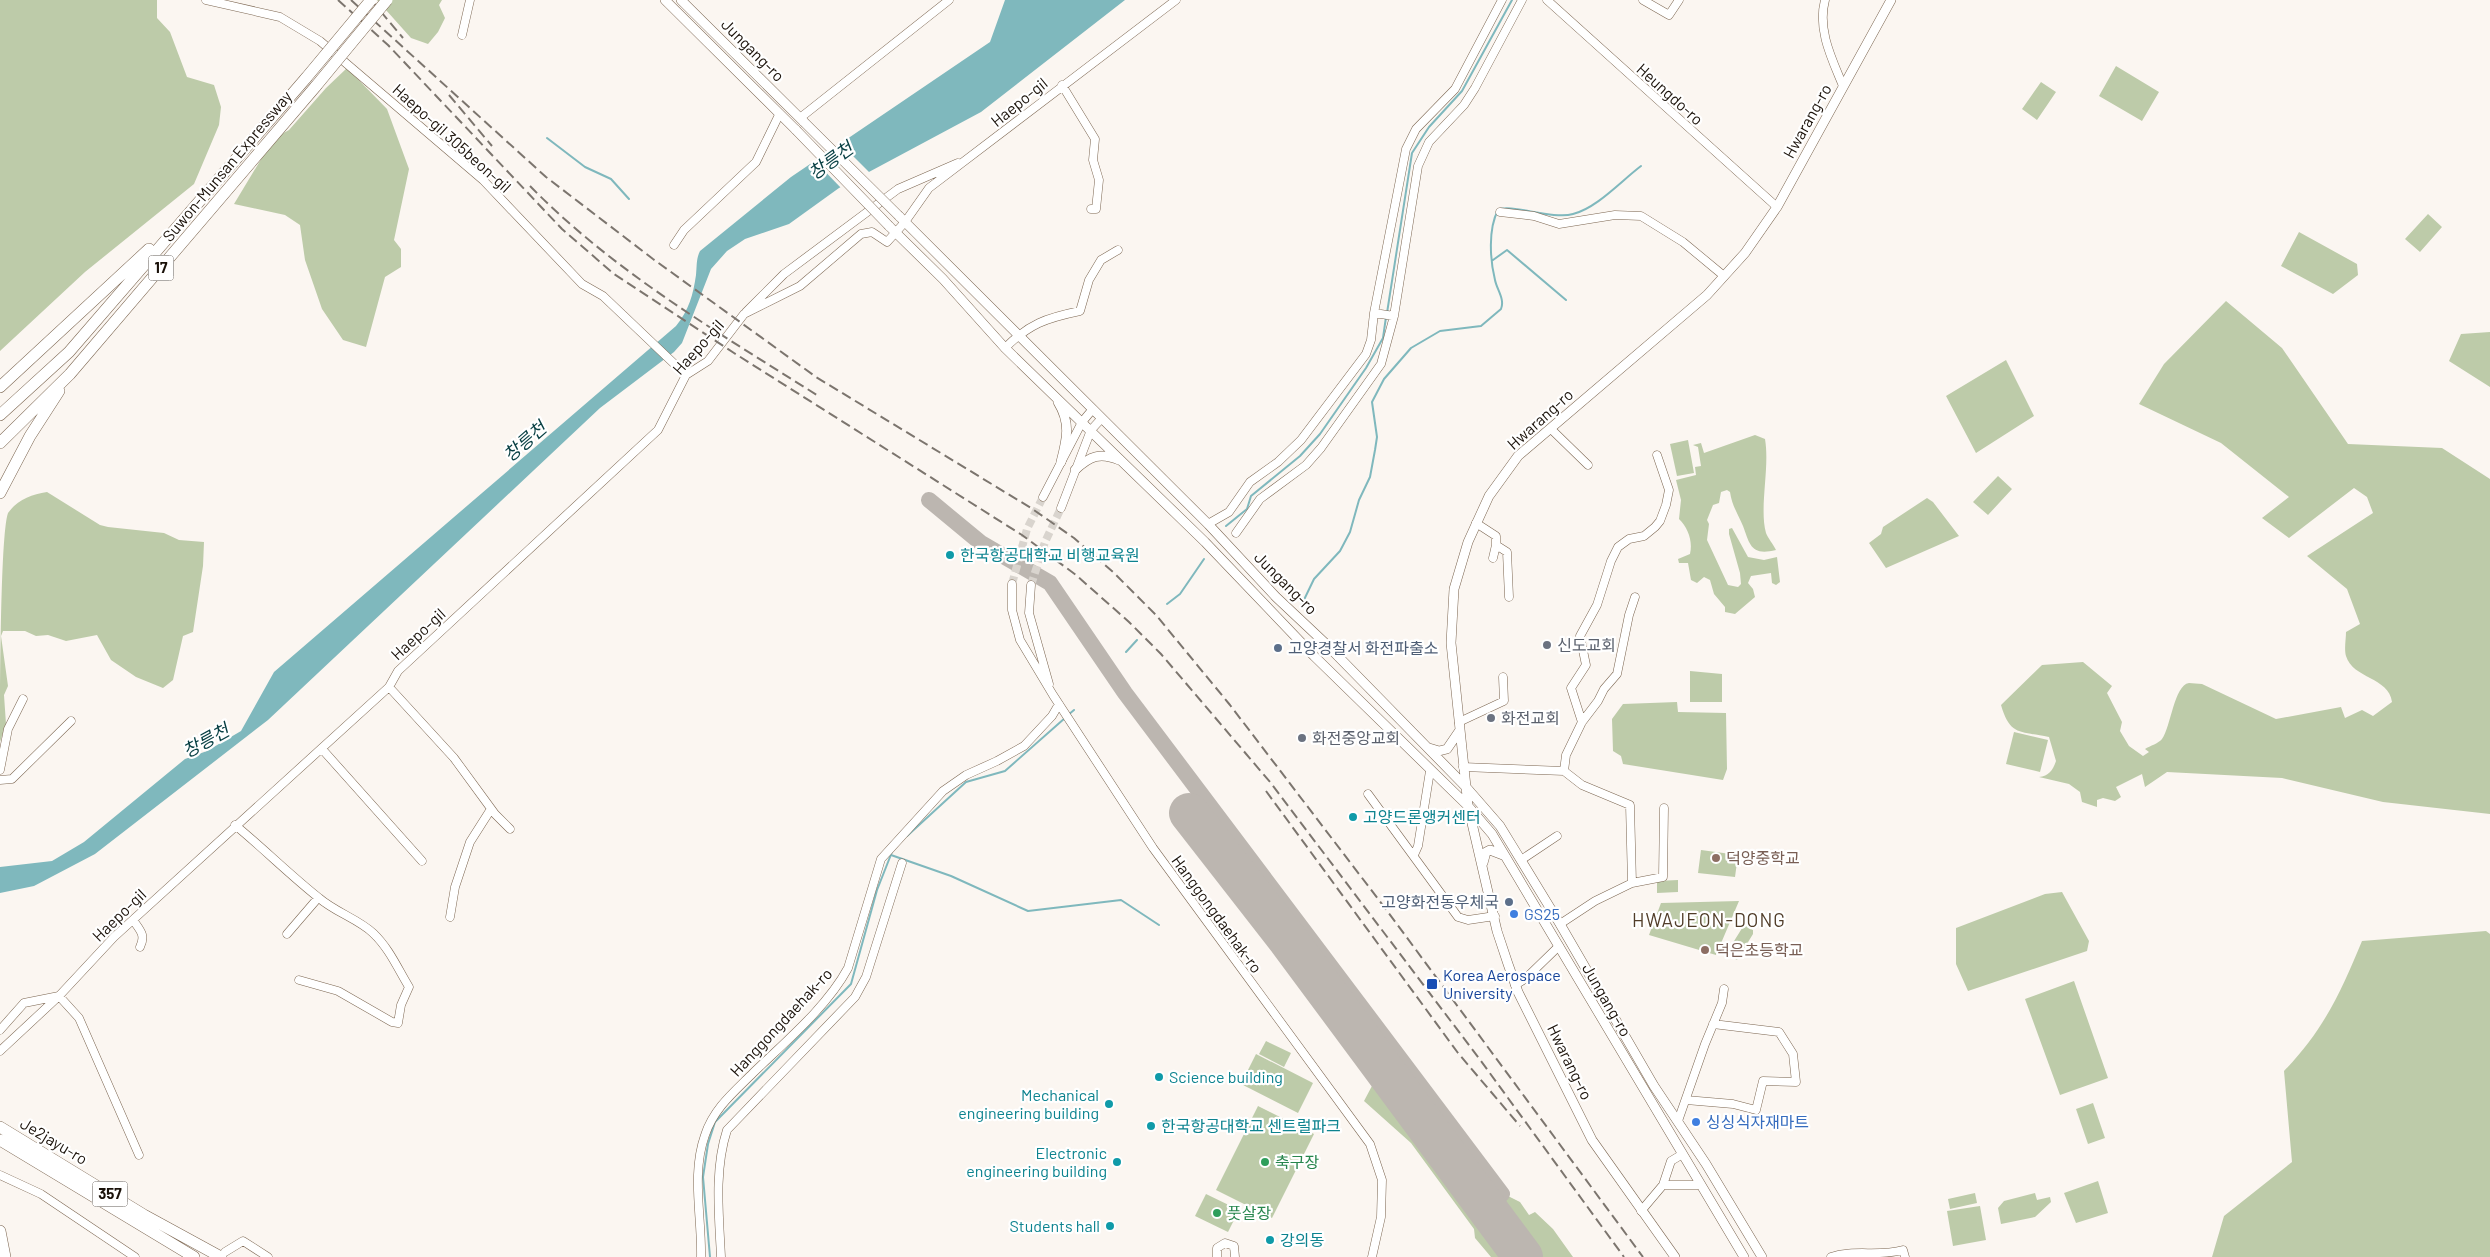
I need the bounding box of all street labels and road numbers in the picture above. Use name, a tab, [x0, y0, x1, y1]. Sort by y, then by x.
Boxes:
street label: Jungang-ro	[718, 14, 789, 85]
street label: Heungdo-ro	[1633, 59, 1708, 128]
street label: Haepo-gil	[987, 73, 1051, 130]
street label: Haepo-gil 305beon-gil	[389, 79, 516, 196]
street label: Hwarang-ro	[1778, 80, 1835, 161]
street label: Suwon-Munsan Expressway	[158, 86, 296, 245]
road number: 17	[148, 256, 174, 280]
street label: Haepo-gil	[668, 315, 727, 378]
street label: Hwarang-ro	[1503, 384, 1576, 453]
street label: Jungang-ro	[1251, 547, 1322, 618]
street label: Haepo-gil	[387, 604, 449, 664]
street label: Hanggongdaehak-ro	[1168, 851, 1267, 976]
street label: Haepo-gil	[88, 884, 149, 945]
street label: Jungang-ro	[1579, 960, 1636, 1040]
street label: Hanggongdaehak-ro	[726, 964, 836, 1080]
street label: Hwarang-ro	[1544, 1021, 1597, 1103]
street label: Je2jayu-ro	[17, 1113, 91, 1168]
road number: 357	[92, 1182, 128, 1206]

